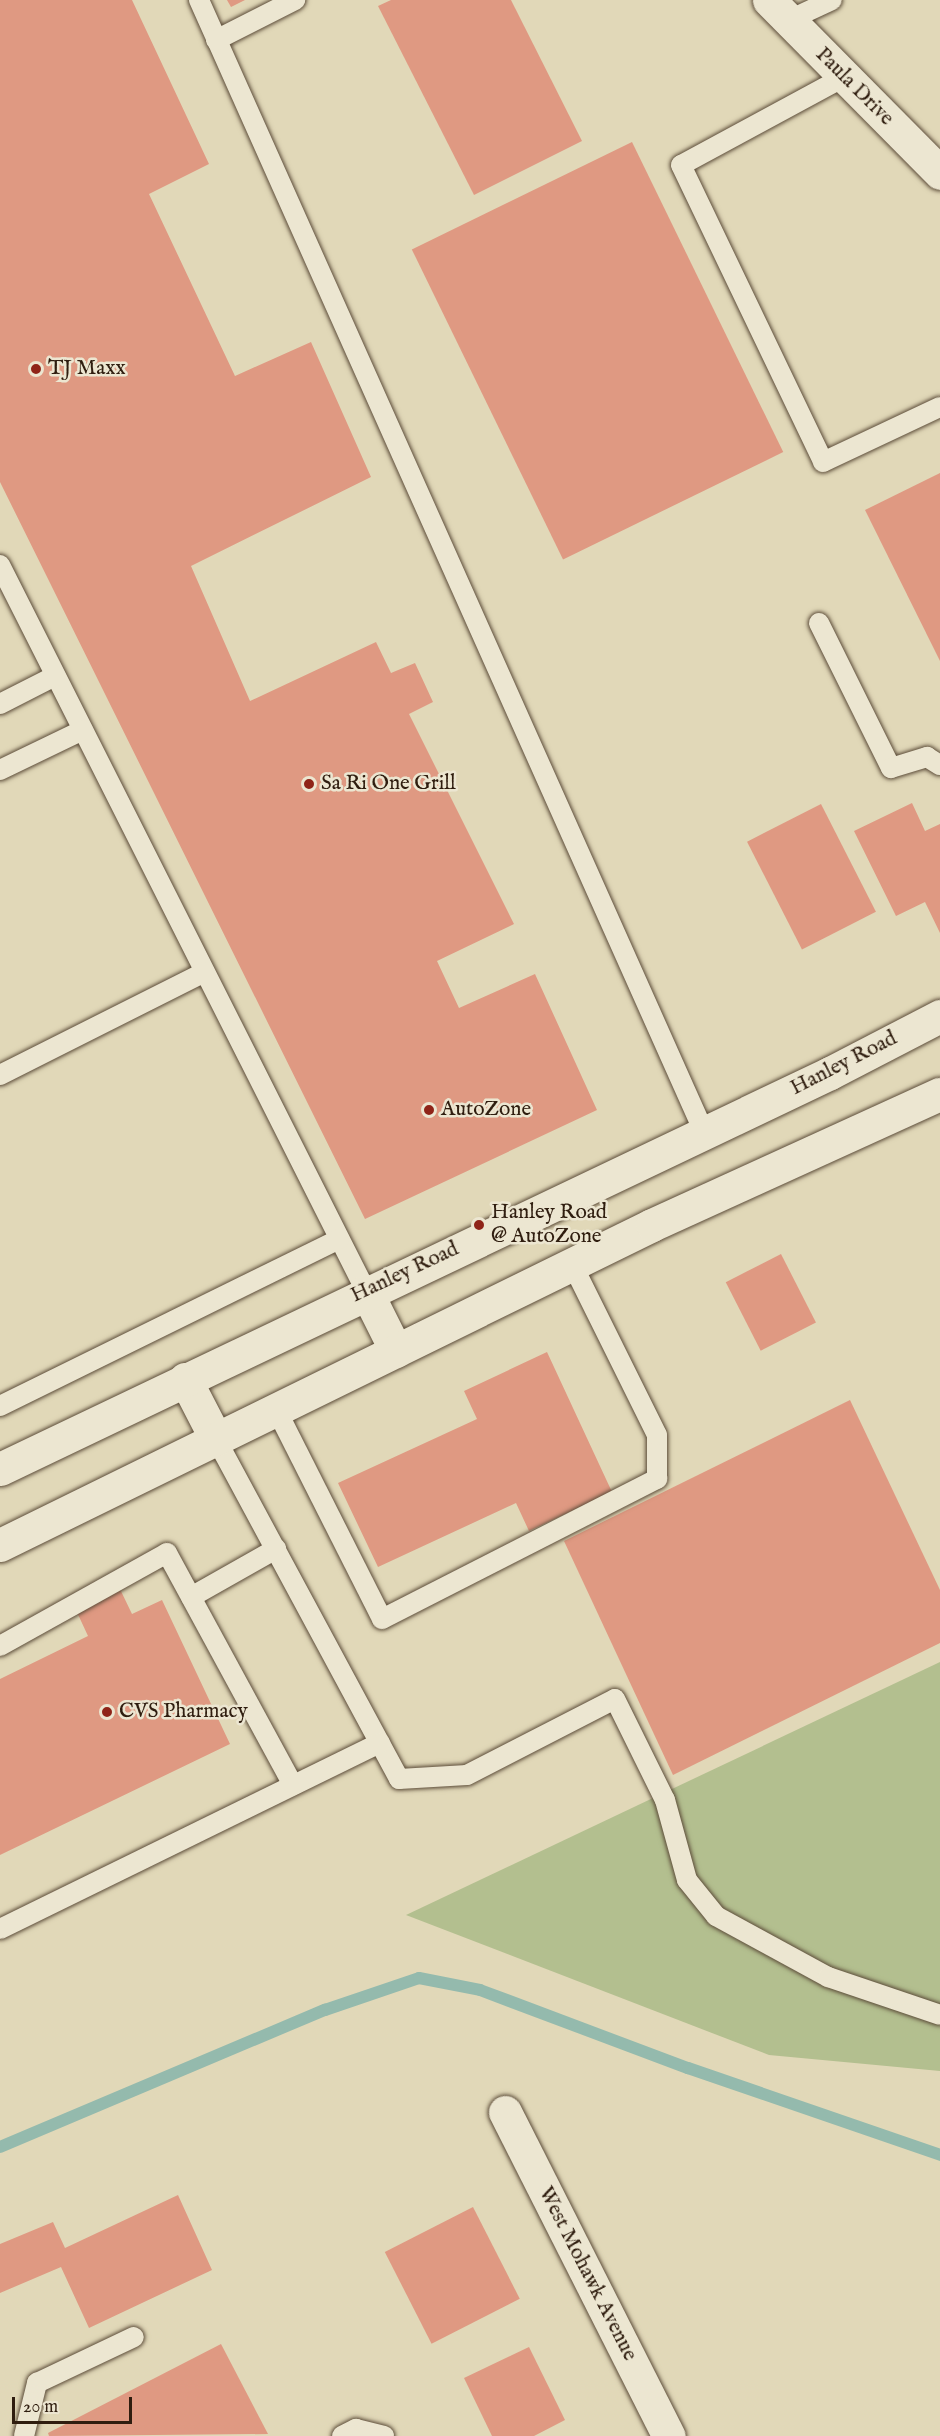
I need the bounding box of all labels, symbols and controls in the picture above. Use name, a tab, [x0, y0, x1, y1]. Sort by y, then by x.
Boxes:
street label: Paula Drive	[810, 43, 898, 131]
place label: TJ Maxx	[48, 356, 126, 382]
marker: TJ Maxx	[29, 362, 43, 376]
place label: Sa Ri One Grill	[321, 771, 456, 797]
marker: Sa Ri One Grill	[302, 777, 316, 791]
street label: Hanley Road	[787, 1026, 901, 1102]
place label: AutoZone	[441, 1097, 531, 1123]
marker: AutoZone	[422, 1103, 436, 1117]
place label: Hanley Road @ AutoZone	[491, 1200, 607, 1250]
marker: Hanley Road @ AutoZone	[472, 1218, 486, 1232]
street label: Hanley Road	[347, 1237, 463, 1309]
place label: CVS Pharmacy	[119, 1699, 248, 1725]
marker: CVS Pharmacy	[100, 1705, 114, 1719]
street label: West Mohawk Avenue	[532, 2183, 642, 2365]
scale bar	[15, 2385, 135, 2423]
text: 20 m	[23, 2396, 58, 2419]

